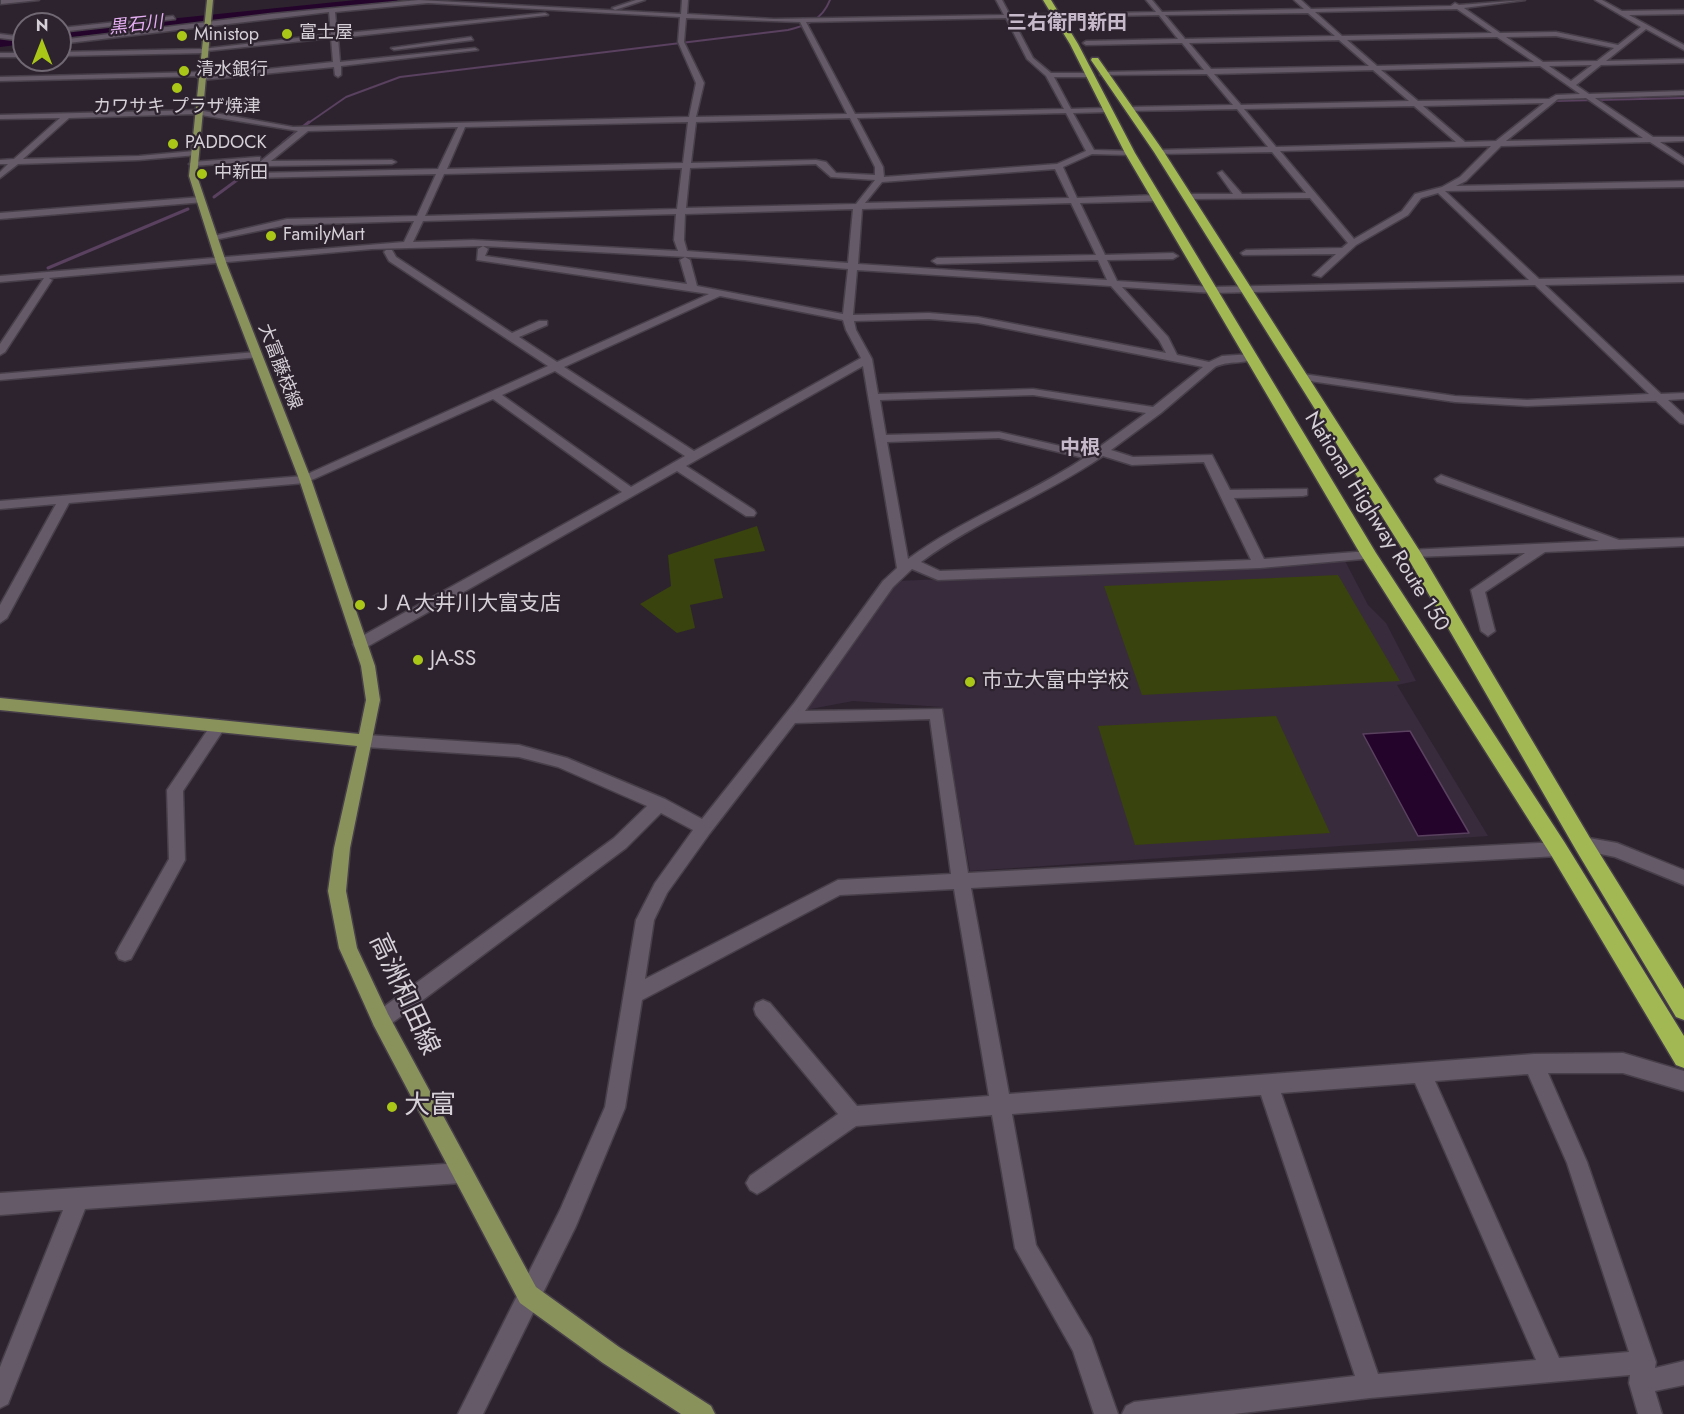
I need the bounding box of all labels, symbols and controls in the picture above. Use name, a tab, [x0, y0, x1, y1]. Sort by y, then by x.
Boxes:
north arrow	[12, 12, 72, 72]
water label: 黒石川	[108, 12, 164, 40]
district label: 三右衛門新田	[1007, 12, 1127, 36]
text: N	[36, 14, 48, 37]
place label: 富士屋	[299, 23, 353, 45]
place label: Ministop	[194, 25, 259, 47]
marker: 富士屋	[280, 27, 294, 41]
marker: Ministop	[175, 29, 189, 43]
place label: 清水銀行	[196, 60, 268, 82]
marker: 清水銀行	[177, 64, 191, 78]
marker: カワサキ プラザ焼津	[170, 81, 184, 95]
place label: カワサキ プラザ焼津	[93, 97, 261, 119]
place label: PADDOCK	[185, 133, 267, 155]
marker: PADDOCK	[166, 137, 180, 151]
place label: 中新田	[214, 163, 268, 185]
marker: 中新田	[195, 167, 209, 181]
place label: FamilyMart	[283, 225, 365, 247]
marker: FamilyMart	[264, 229, 278, 243]
street label: 大富藤枝線	[253, 321, 305, 413]
street label: National Highway Route 150	[1298, 408, 1454, 636]
district label: 中根	[1060, 437, 1100, 461]
place label: ＪＡ大井川大富支店	[372, 592, 561, 618]
marker: ＪＡ大井川大富支店	[353, 598, 367, 612]
place label: JA-SS	[430, 647, 476, 673]
marker: JA-SS	[411, 653, 425, 667]
place label: 市立大富中学校	[982, 669, 1129, 695]
marker: 市立大富中学校	[963, 675, 977, 689]
street label: 高洲和田線	[361, 929, 445, 1061]
place label: 大富	[404, 1091, 456, 1123]
marker: 大富	[385, 1100, 399, 1114]

